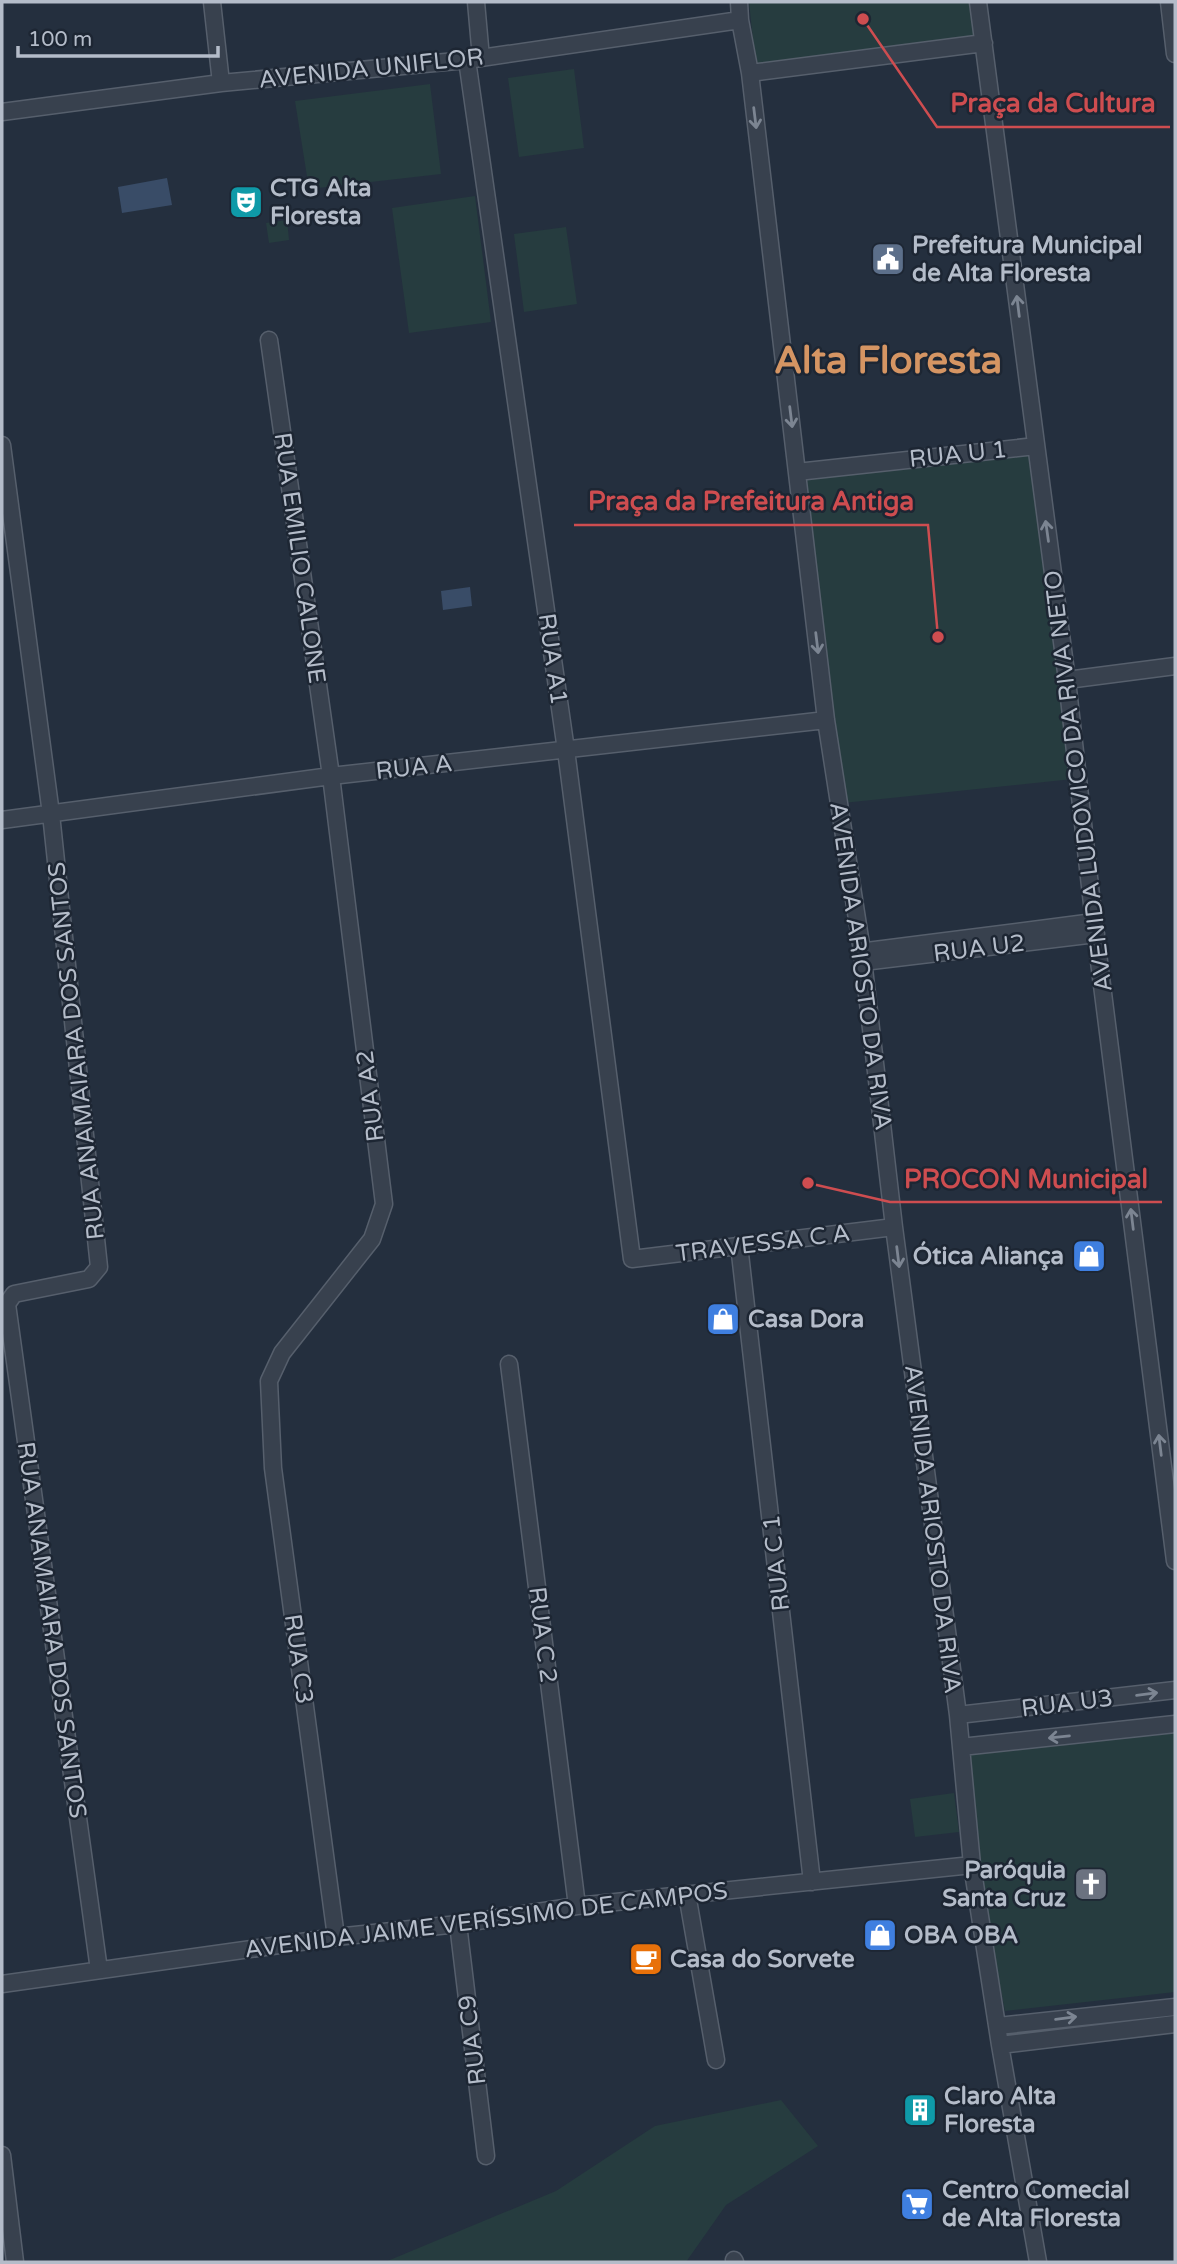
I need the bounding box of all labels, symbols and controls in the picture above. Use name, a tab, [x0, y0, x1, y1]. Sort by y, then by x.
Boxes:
scale bar	[18, 14, 217, 58]
text: 100 m	[28, 27, 92, 52]
street label: AVENIDA UNIFLOR	[257, 42, 485, 95]
callout: Praça da Cultura	[937, 80, 1170, 127]
text: Praça da Cultura	[950, 88, 1156, 119]
one-way arrow	[749, 106, 762, 129]
place label: CTG Alta Floresta	[270, 174, 372, 231]
theatre icon: CTG Alta Floresta	[227, 183, 265, 221]
place label: Prefeitura Municipal de Alta Floresta	[912, 231, 1143, 288]
public building icon: Prefeitura Municipal de Alta Floresta	[869, 240, 907, 278]
one-way arrow	[1011, 295, 1024, 318]
district label: Alta Floresta	[774, 338, 1002, 384]
one-way arrow	[784, 405, 797, 427]
street label: RUA EMILIO CALONE	[268, 431, 331, 685]
street label: RUA U 1	[908, 435, 1009, 474]
callout: Praça da Prefeitura Antiga	[574, 478, 928, 525]
text: Praça da Prefeitura Antiga	[588, 486, 914, 517]
one-way arrow	[1041, 521, 1054, 543]
street label: AVENIDA LUDOVICO DA RIVA NETO	[1038, 569, 1119, 993]
street label: RUA A1	[532, 612, 573, 707]
one-way arrow	[811, 631, 824, 653]
street label: RUA A	[374, 749, 454, 786]
street label: AVENIDA ARIOSTO DA RIVA	[823, 800, 898, 1132]
street label: RUA ANAMAIARA DOS SANTOS	[42, 861, 111, 1241]
street label: RUA U2	[932, 928, 1027, 969]
street label: RUA A2	[351, 1049, 390, 1143]
callout: PROCON Municipal	[890, 1155, 1162, 1202]
text: PROCON Municipal	[904, 1164, 1148, 1195]
one-way arrow	[1125, 1208, 1138, 1231]
street label: TRAVESSA C A	[674, 1218, 852, 1269]
shop icon: Ótica Aliança	[1070, 1237, 1108, 1275]
place label: Ótica Aliança	[913, 1241, 1064, 1271]
one-way arrow	[892, 1245, 905, 1267]
shop icon: Casa Dora	[704, 1300, 742, 1338]
place label: Casa Dora	[748, 1305, 864, 1334]
street label: AVENIDA ARIOSTO DA RIVA	[898, 1363, 967, 1695]
one-way arrow	[1154, 1434, 1167, 1457]
street label: RUA ANAMAIARA DOS SANTOS	[11, 1440, 92, 1820]
street label: RUA C 1	[757, 1513, 796, 1613]
street label: RUA C 2	[522, 1585, 563, 1685]
street label: RUA C3	[278, 1612, 319, 1706]
street label: RUA U3	[1020, 1683, 1115, 1724]
one-way arrow	[1135, 1687, 1158, 1700]
one-way arrow	[1048, 1730, 1070, 1743]
place label: Paróquia Santa Cruz	[942, 1856, 1066, 1913]
church icon: Paróquia Santa Cruz	[1072, 1865, 1110, 1903]
street label: AVENIDA JAIME VERÍSSIMO DE CAMPOS	[243, 1875, 729, 1965]
shop icon: OBA OBA	[861, 1916, 899, 1954]
place label: OBA OBA	[904, 1921, 1018, 1950]
cafe icon: Casa do Sorvete	[627, 1940, 665, 1978]
place label: Casa do Sorvete	[670, 1945, 855, 1974]
street label: RUA C9	[453, 1993, 492, 2087]
one-way arrow	[1054, 2012, 1077, 2025]
place label: Claro Alta Floresta	[944, 2082, 1056, 2139]
building icon: Claro Alta Floresta	[901, 2091, 939, 2129]
place label: Centro Comecial de Alta Floresta	[942, 2176, 1130, 2233]
supermarket icon: Centro Comecial de Alta Floresta	[898, 2185, 936, 2223]

